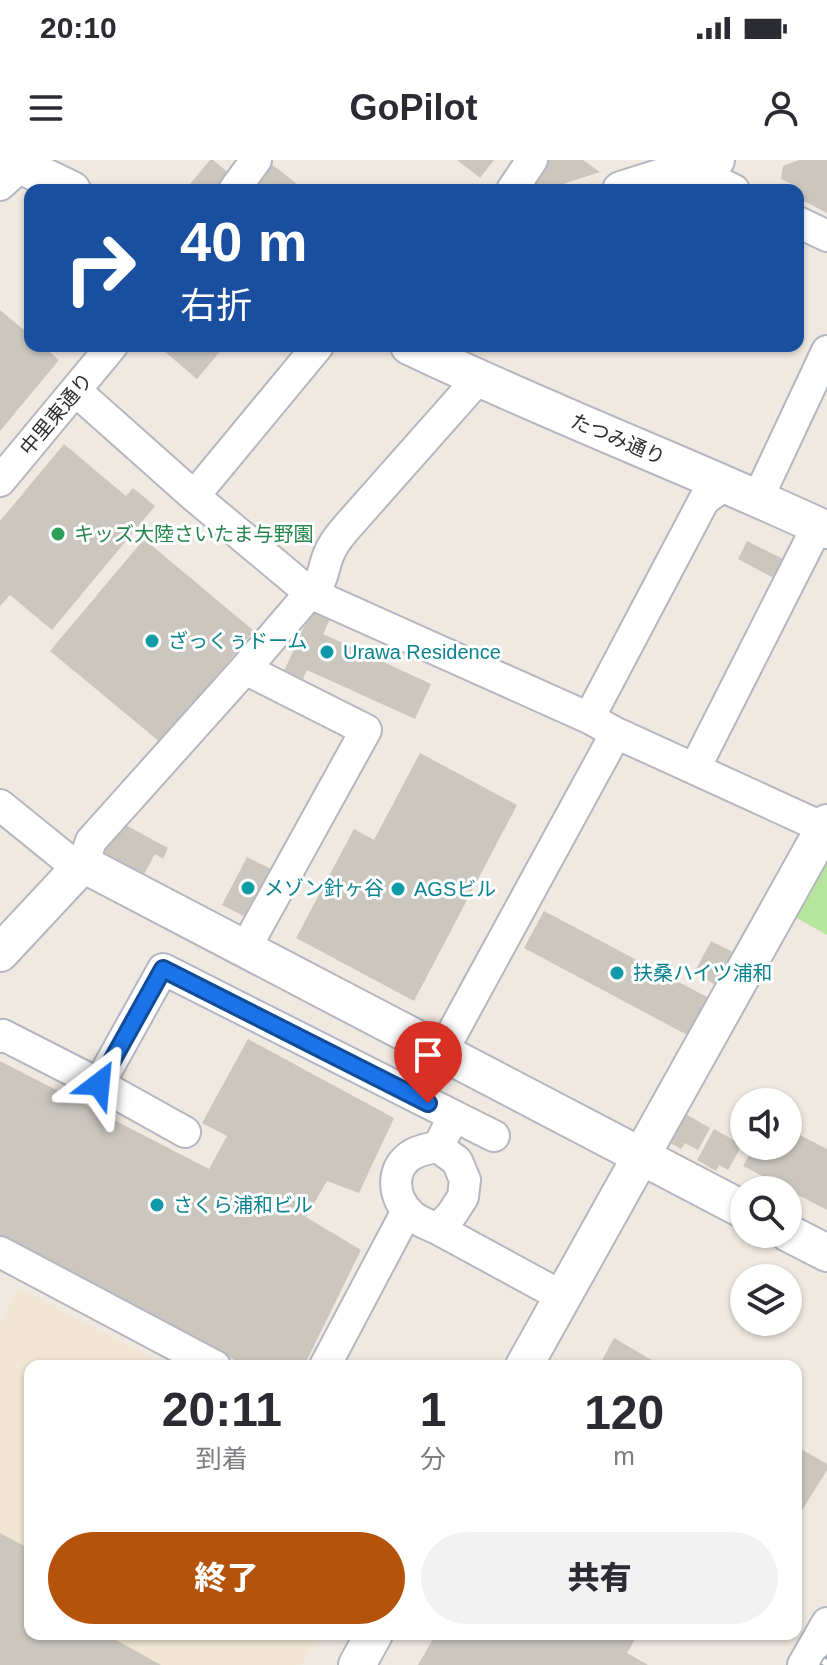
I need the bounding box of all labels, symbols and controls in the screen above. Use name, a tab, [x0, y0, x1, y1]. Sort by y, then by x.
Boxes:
text: 20:10	[40, 11, 117, 44]
icon: menu	[24, 86, 68, 130]
icon: person	[759, 86, 803, 130]
text: GoPilot	[350, 87, 478, 128]
text: 40 m	[180, 210, 308, 273]
icon: right	[48, 216, 152, 320]
text: 右折	[180, 285, 252, 326]
street label: 中里東通り	[15, 369, 97, 459]
street label: たつみ通り	[568, 409, 668, 469]
place label: キッズ大陸さいたま与野園	[74, 523, 313, 545]
marker: キッズ大陸さいたま与野園	[49, 525, 67, 543]
place label: ざっくぅドーム	[168, 630, 307, 652]
marker: ざっくぅドーム	[143, 632, 161, 650]
place label: Urawa Residence	[343, 641, 501, 663]
marker: Urawa Residence	[318, 643, 336, 661]
place label: メゾン針ヶ谷	[264, 877, 384, 899]
place label: AGSビル	[414, 878, 496, 900]
marker: メゾン針ヶ谷	[239, 879, 257, 897]
marker: AGSビル	[389, 880, 407, 898]
place label: 扶桑ハイツ浦和	[633, 962, 773, 984]
marker: 扶桑ハイツ浦和	[608, 964, 626, 982]
pin	[394, 1021, 462, 1103]
icon: arrive	[406, 1033, 450, 1077]
position arrow	[57, 1042, 141, 1126]
map controls	[730, 1088, 802, 1336]
button: sound	[730, 1088, 802, 1160]
button: search	[730, 1176, 802, 1248]
place label: さくら浦和ビル	[173, 1194, 313, 1216]
marker: さくら浦和ビル	[148, 1196, 166, 1214]
button: layers	[730, 1264, 802, 1336]
text: 20:11	[162, 1383, 282, 1436]
text: 1	[420, 1383, 446, 1436]
text: 120	[584, 1386, 664, 1439]
text: m	[613, 1441, 635, 1471]
text: 到着	[196, 1444, 248, 1474]
text: 分	[420, 1444, 446, 1474]
button: 終了	[48, 1532, 405, 1624]
button: 共有	[421, 1532, 778, 1624]

